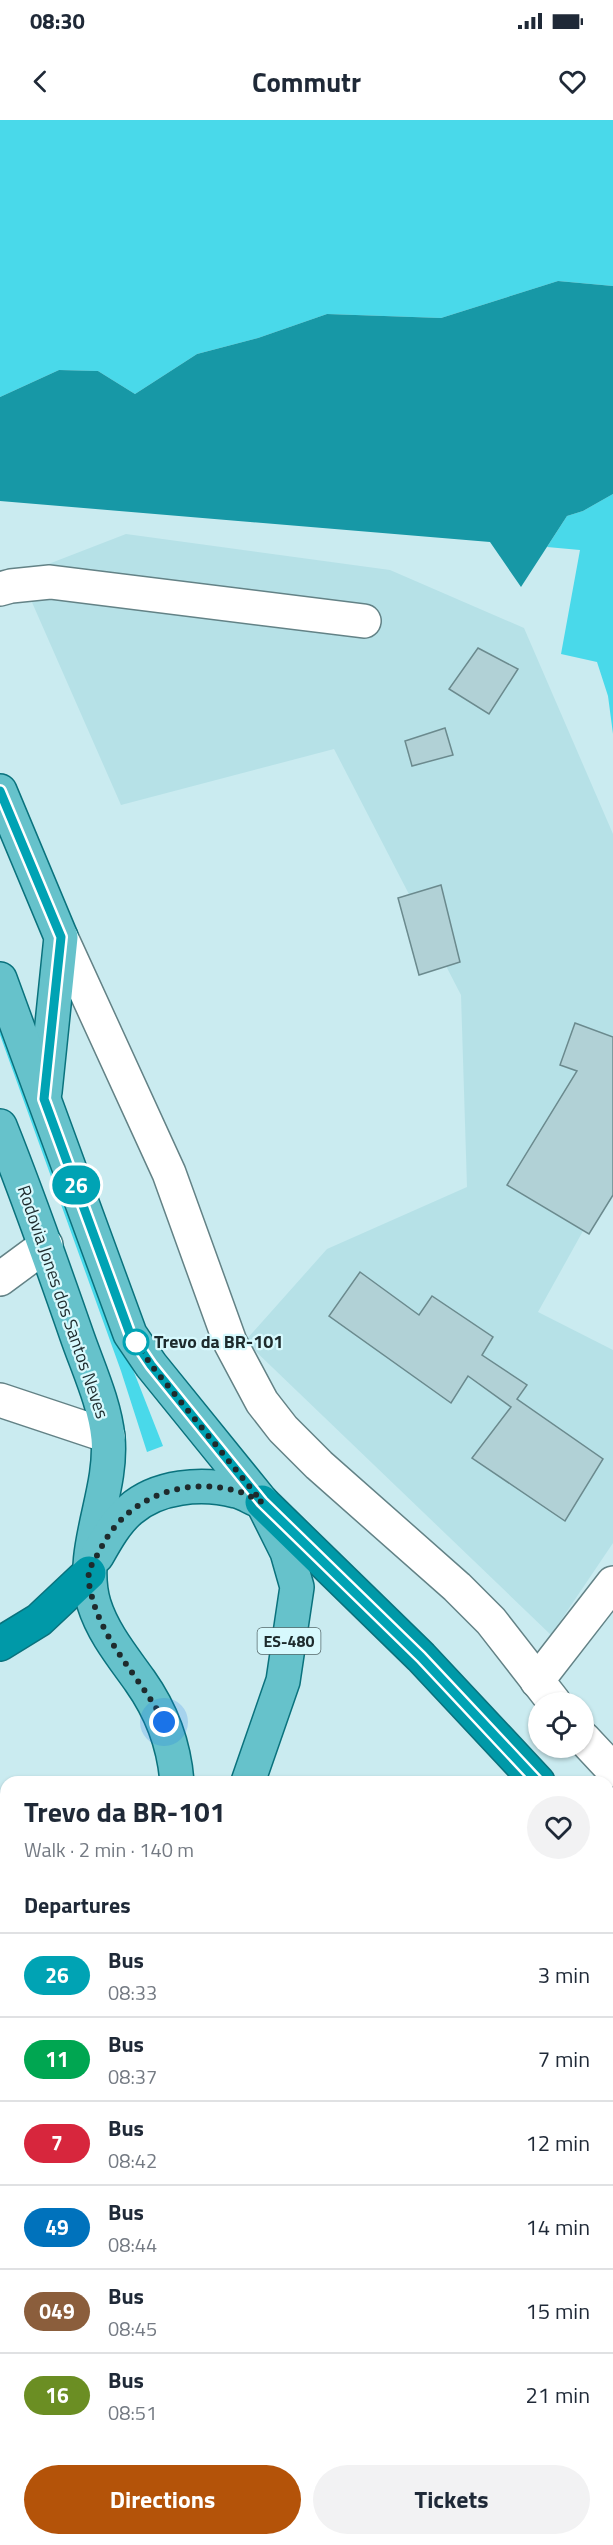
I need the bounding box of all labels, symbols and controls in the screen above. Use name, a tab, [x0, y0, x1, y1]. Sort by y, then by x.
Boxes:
text: 08:30	[30, 4, 85, 38]
text: Commutr	[252, 61, 361, 102]
icon: back	[24, 65, 57, 98]
icon: heart	[556, 65, 589, 98]
line badge: 26	[49, 1166, 103, 1204]
text: 26	[64, 1169, 88, 1201]
street label: Rodovia Jones dos Santos Neves	[11, 1181, 116, 1422]
place label: Trevo da BR-101	[154, 1328, 283, 1355]
marker: Trevo da BR-101	[123, 1329, 149, 1355]
road number: ES-480	[258, 1628, 320, 1654]
map controls	[528, 1692, 594, 1758]
button: locate	[528, 1692, 594, 1758]
your location	[149, 1707, 179, 1737]
text: Trevo da BR-101	[24, 1790, 225, 1833]
button: heart	[527, 1796, 590, 1859]
text: Walk · 2 min · 140 m	[24, 1834, 194, 1865]
text: Departures	[24, 1888, 131, 1922]
text: Bus	[108, 1943, 144, 1977]
text: 3 min	[538, 1958, 590, 1992]
text: 26	[45, 1959, 69, 1991]
text: 08:33	[108, 1977, 157, 2008]
text: Bus	[108, 2027, 144, 2061]
text: 7 min	[538, 2042, 590, 2076]
text: 11	[45, 2043, 69, 2075]
text: 08:37	[108, 2061, 157, 2092]
text: Bus	[108, 2111, 144, 2145]
text: 12 min	[525, 2126, 590, 2160]
text: 7	[51, 2127, 63, 2159]
text: 08:42	[108, 2145, 157, 2176]
text: Bus	[108, 2195, 144, 2229]
text: 14 min	[525, 2210, 590, 2244]
text: 49	[45, 2211, 69, 2243]
text: 08:44	[108, 2229, 157, 2260]
text: Bus	[108, 2279, 144, 2313]
text: 15 min	[525, 2294, 590, 2328]
text: 049	[39, 2295, 75, 2327]
text: 08:45	[108, 2313, 157, 2344]
text: Bus	[108, 2363, 144, 2397]
text: 21 min	[525, 2378, 590, 2412]
text: 16	[45, 2379, 69, 2411]
text: 08:51	[108, 2397, 157, 2428]
button: Directions	[24, 2465, 301, 2534]
button: Tickets	[313, 2465, 590, 2534]

